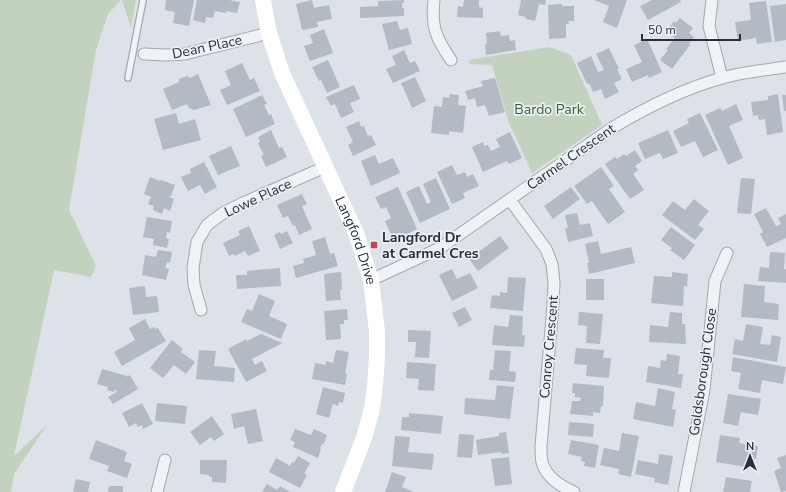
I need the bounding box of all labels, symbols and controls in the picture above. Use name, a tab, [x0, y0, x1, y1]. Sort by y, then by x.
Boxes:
scale bar	[642, 16, 740, 42]
text: 50 m	[648, 22, 676, 38]
street label: Dean Place	[170, 30, 244, 64]
park label: Bardo Park	[514, 100, 585, 119]
street label: Carmel Crescent	[523, 119, 619, 195]
street label: Lowe Place	[221, 174, 295, 222]
street label: Langford Drive	[331, 193, 381, 286]
place label: Langford Dr at Carmel Cres	[382, 228, 479, 263]
marker: Langford Dr at Carmel Cres	[369, 240, 379, 250]
street label: Conroy Crescent	[535, 295, 563, 399]
street label: Goldsborough Close	[685, 307, 721, 437]
north arrow	[730, 436, 770, 476]
text: N	[746, 439, 754, 454]

